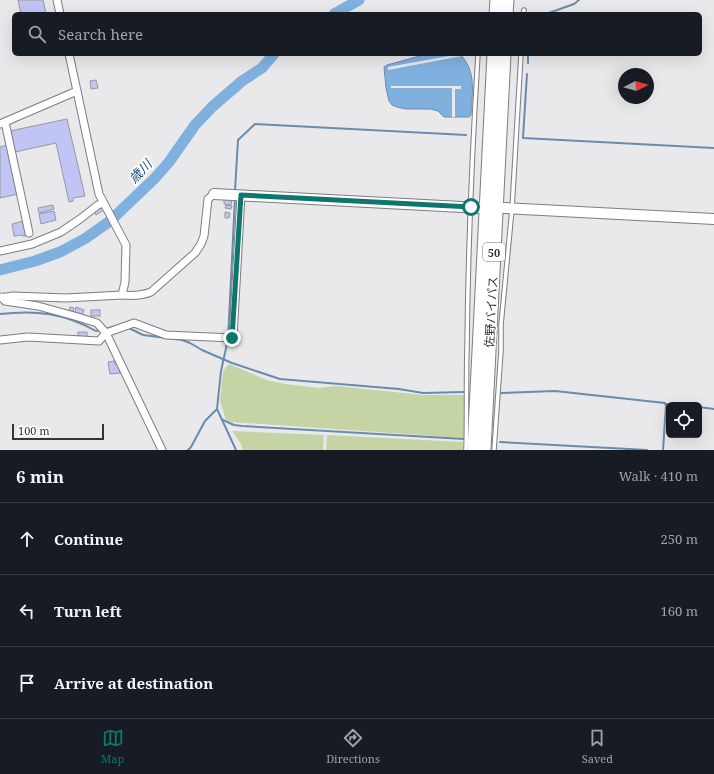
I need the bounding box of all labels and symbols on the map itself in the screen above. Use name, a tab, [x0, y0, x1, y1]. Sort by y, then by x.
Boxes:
north arrow	[618, 68, 654, 104]
water label: 歳川	[125, 154, 157, 187]
route start	[462, 198, 480, 216]
road number: 50	[483, 243, 505, 261]
street label: 佐野バイパス	[481, 276, 501, 348]
route end	[223, 329, 241, 347]
scale bar	[12, 422, 104, 441]

